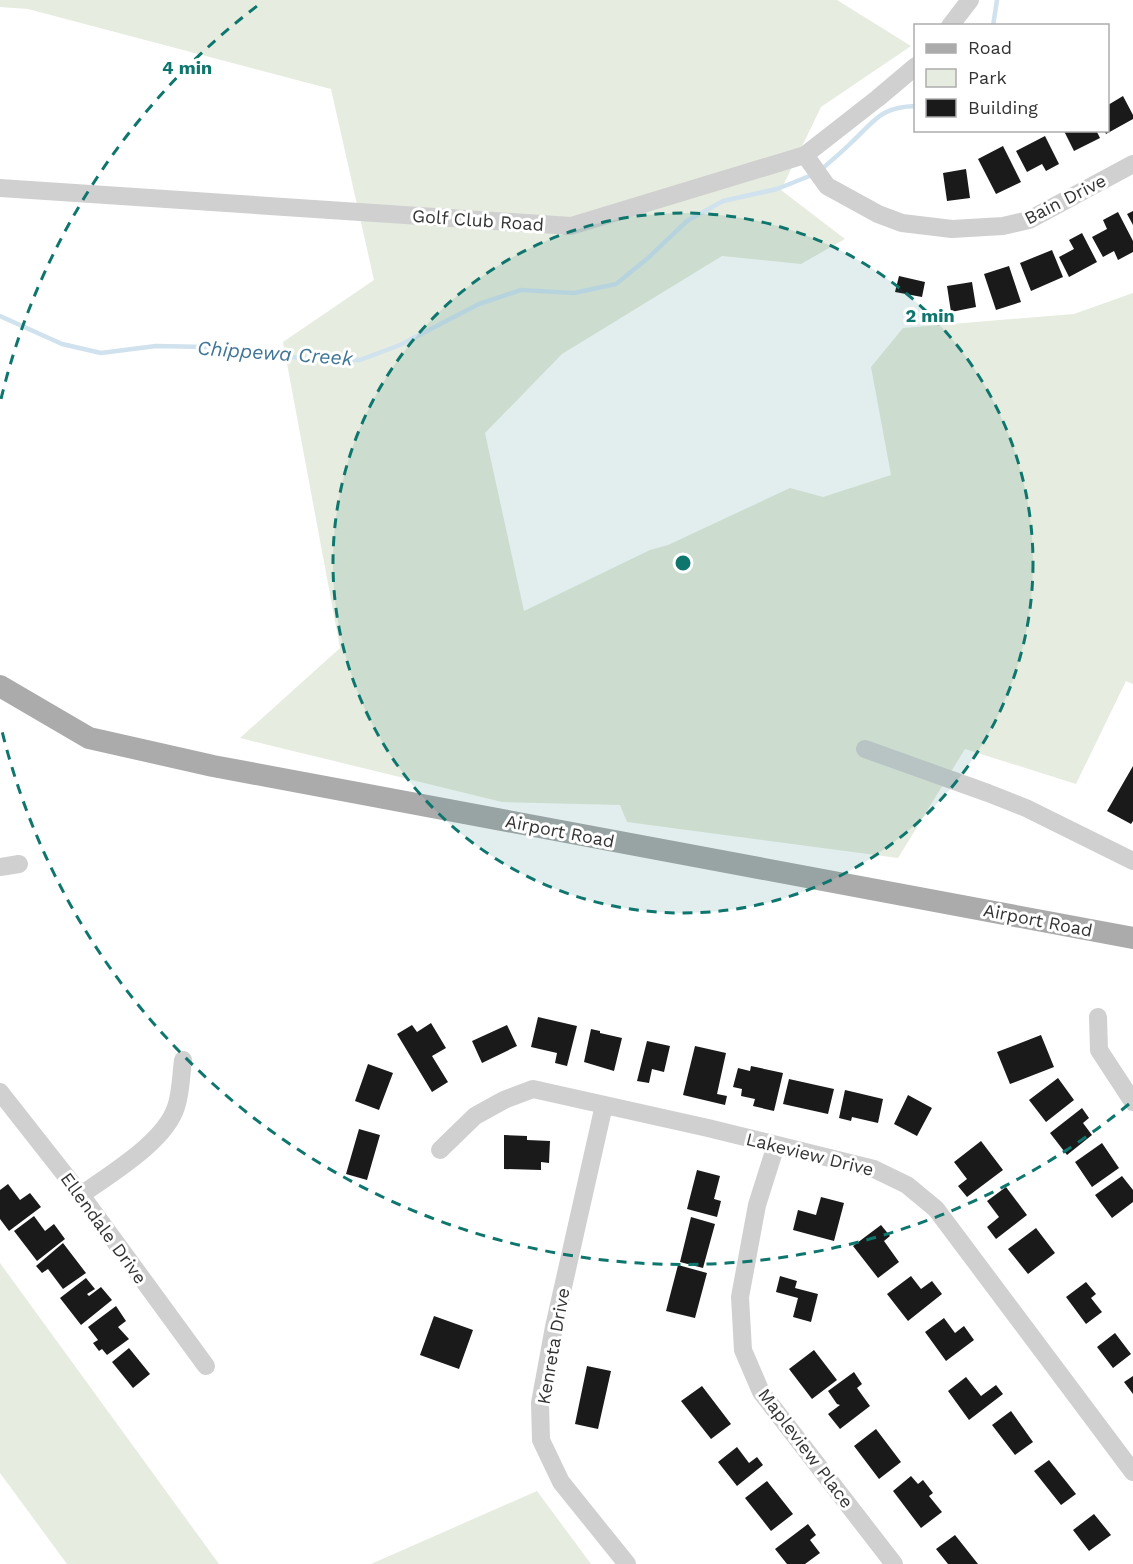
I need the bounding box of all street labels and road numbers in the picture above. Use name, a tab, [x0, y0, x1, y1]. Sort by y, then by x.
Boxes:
street label: Bain Drive	[1021, 169, 1109, 229]
street label: Golf Club Road	[411, 205, 545, 235]
street label: Airport Road	[504, 810, 616, 852]
street label: Airport Road	[982, 899, 1094, 941]
street label: Lakeview Drive	[744, 1128, 876, 1180]
street label: Ellendale Drive	[57, 1168, 151, 1288]
street label: Kenreta Drive	[532, 1286, 574, 1406]
street label: Mapleview Place	[754, 1384, 858, 1512]

